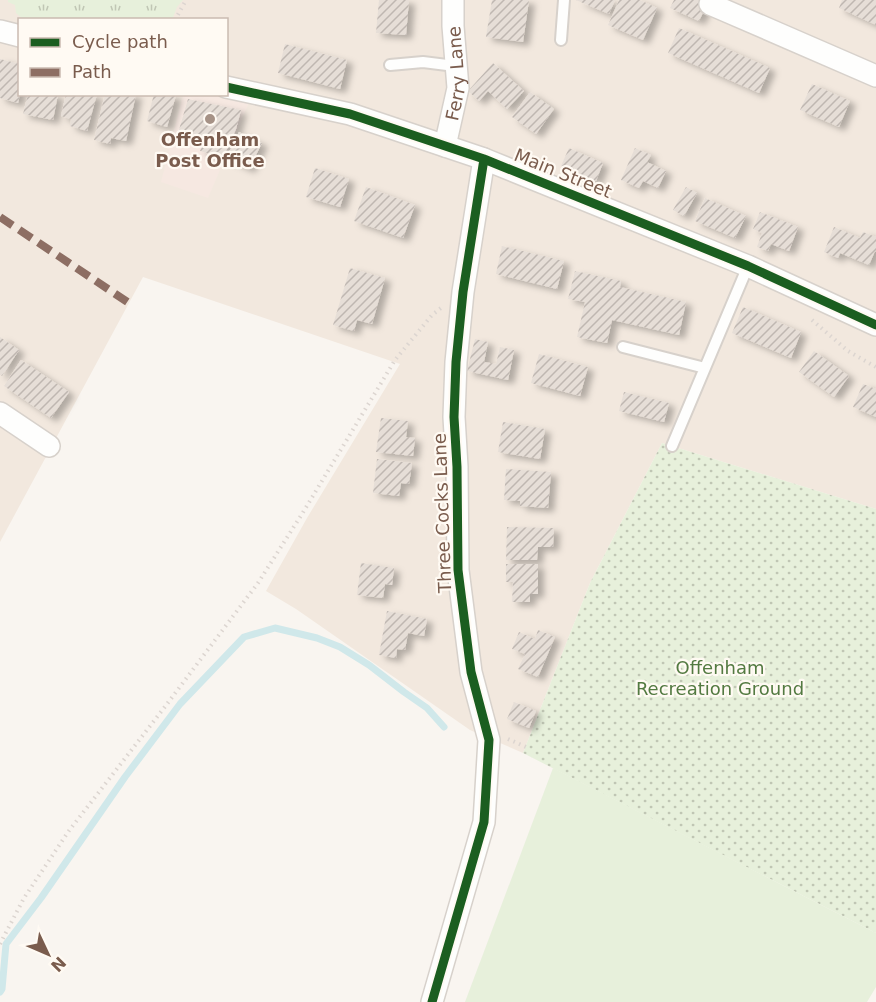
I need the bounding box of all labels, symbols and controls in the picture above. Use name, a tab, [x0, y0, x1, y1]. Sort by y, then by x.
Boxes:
legend	[18, 18, 228, 96]
street label: Ferry Lane	[441, 25, 469, 122]
text: Cycle path	[72, 31, 168, 52]
text: Path	[72, 61, 112, 82]
marker: Offenham Post Office	[203, 112, 217, 126]
place label: Offenham Post Office	[155, 129, 265, 171]
street label: Main Street	[511, 144, 615, 202]
street label: Three Cocks Lane	[429, 433, 455, 594]
park label: Offenham Recreation Ground	[636, 657, 804, 699]
north arrow	[18, 924, 78, 984]
text: N	[47, 953, 70, 975]

